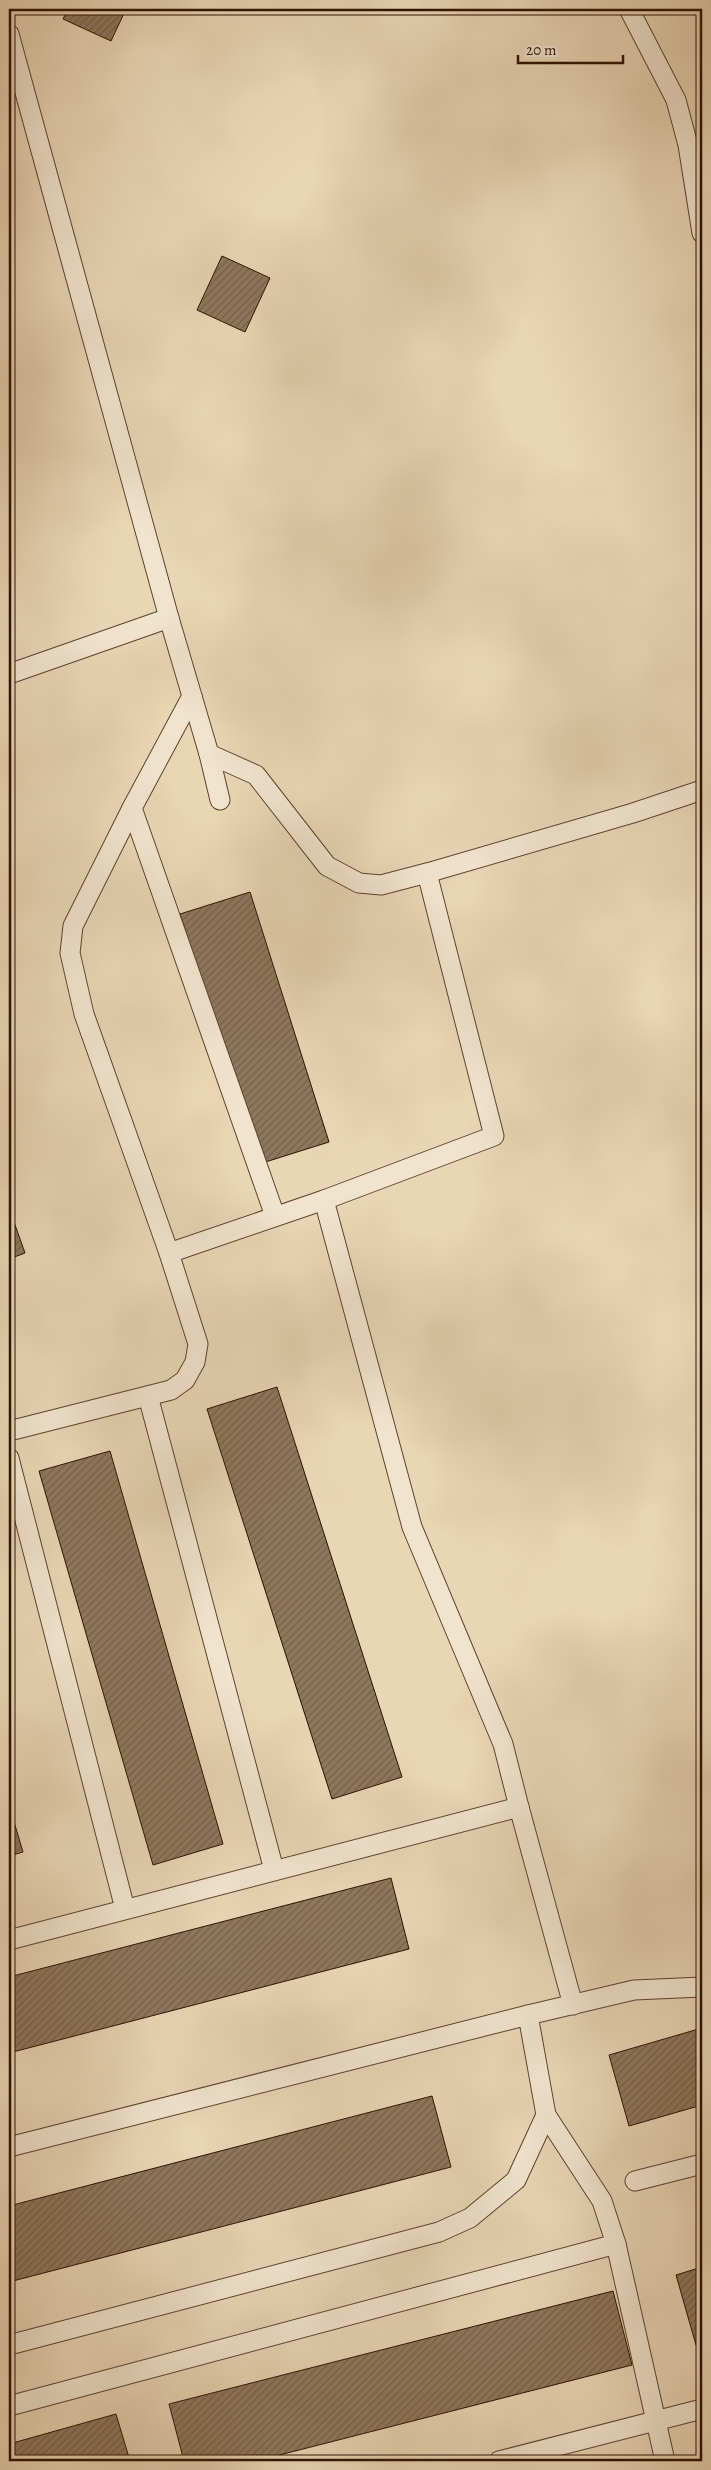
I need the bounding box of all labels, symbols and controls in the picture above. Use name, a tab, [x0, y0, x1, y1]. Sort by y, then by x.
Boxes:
scale bar	[518, 32, 624, 64]
text: 20 m	[526, 40, 557, 60]

